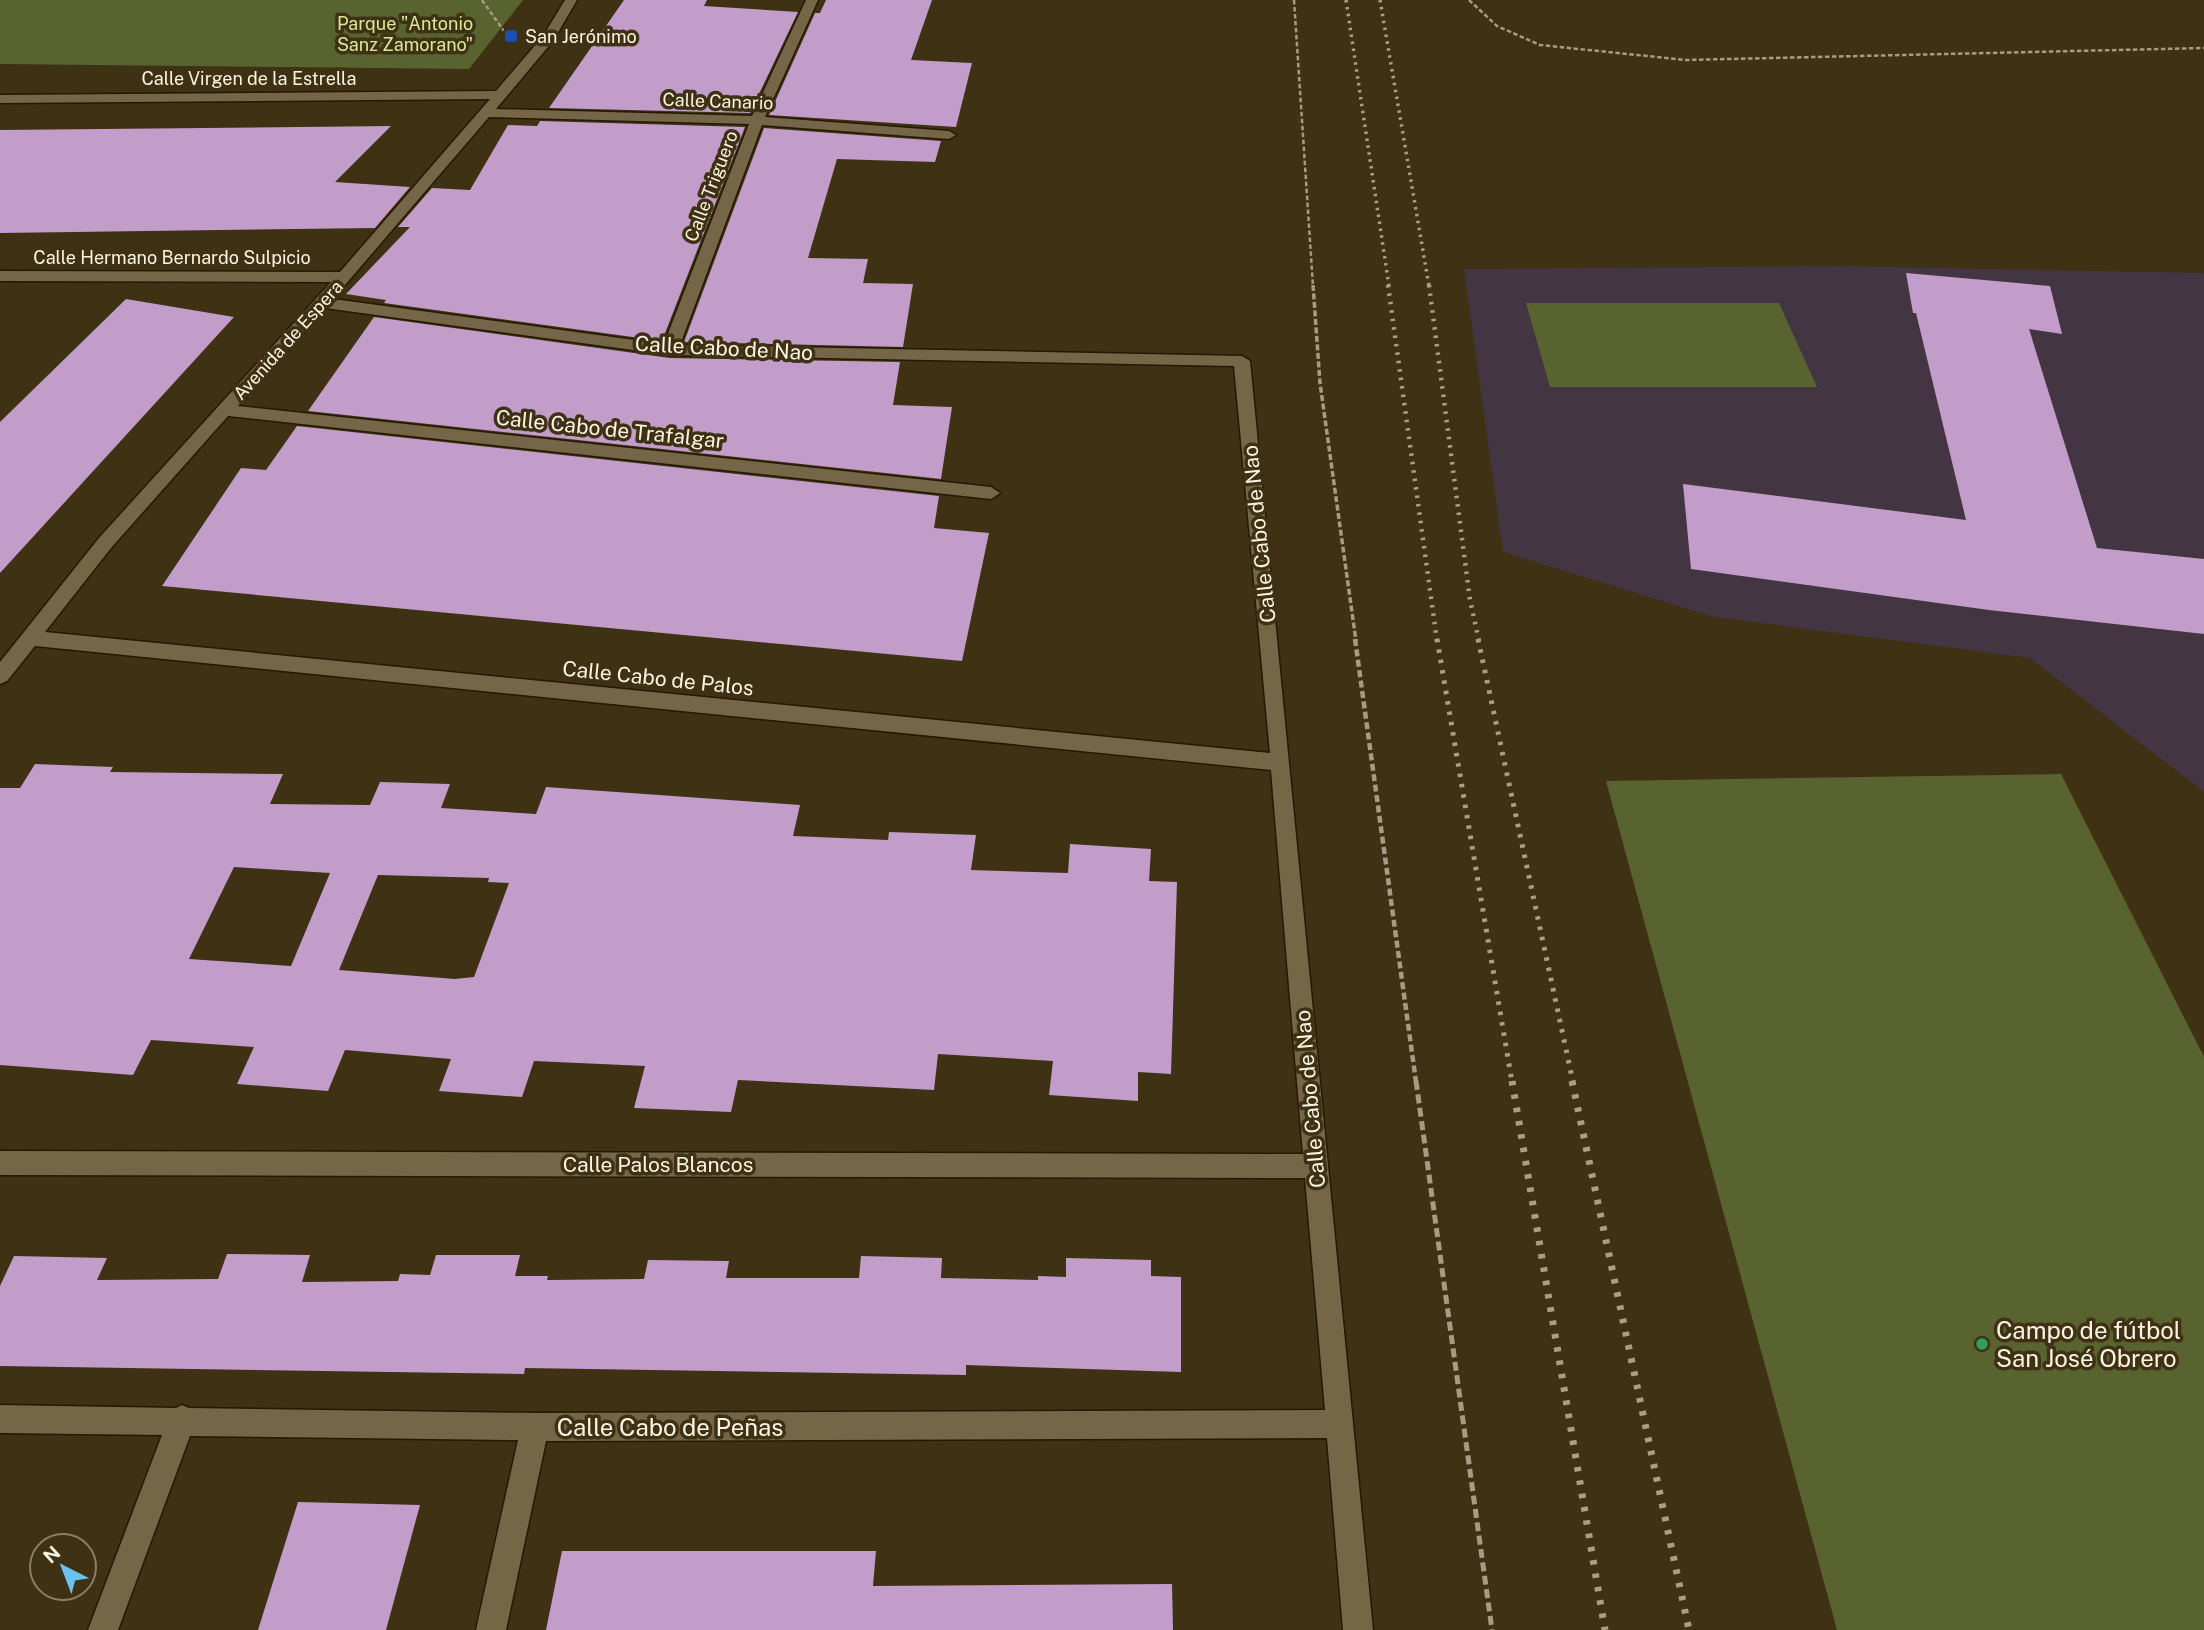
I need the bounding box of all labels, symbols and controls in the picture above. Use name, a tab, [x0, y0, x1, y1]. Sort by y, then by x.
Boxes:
park label: Parque "Antonio Sanz Zamorano"	[337, 13, 473, 55]
place label: San Jerónimo	[525, 26, 637, 47]
marker: San Jerónimo	[503, 28, 519, 44]
street label: Calle Virgen de la Estrella	[142, 68, 356, 89]
street label: Calle Canario	[662, 89, 774, 113]
street label: Calle Triguero	[680, 128, 742, 244]
street label: Calle Hermano Bernardo Sulpicio	[33, 247, 311, 268]
street label: Avenida de Espera	[229, 276, 347, 404]
street label: Calle Cabo de Nao	[634, 331, 814, 365]
street label: Calle Cabo de Trafalgar	[495, 405, 725, 453]
street label: Calle Cabo de Nao	[1237, 444, 1281, 624]
street label: Calle Cabo de Palos	[561, 656, 755, 700]
street label: Calle Cabo de Nao	[1290, 1009, 1330, 1189]
street label: Calle Palos Blancos	[563, 1152, 753, 1177]
place label: Campo de fútbol San José Obrero	[1996, 1316, 2181, 1372]
marker: Campo de fútbol San José Obrero	[1974, 1336, 1990, 1352]
street label: Calle Cabo de Peñas	[557, 1413, 783, 1441]
north arrow	[28, 1532, 98, 1602]
text: N	[39, 1541, 65, 1568]

